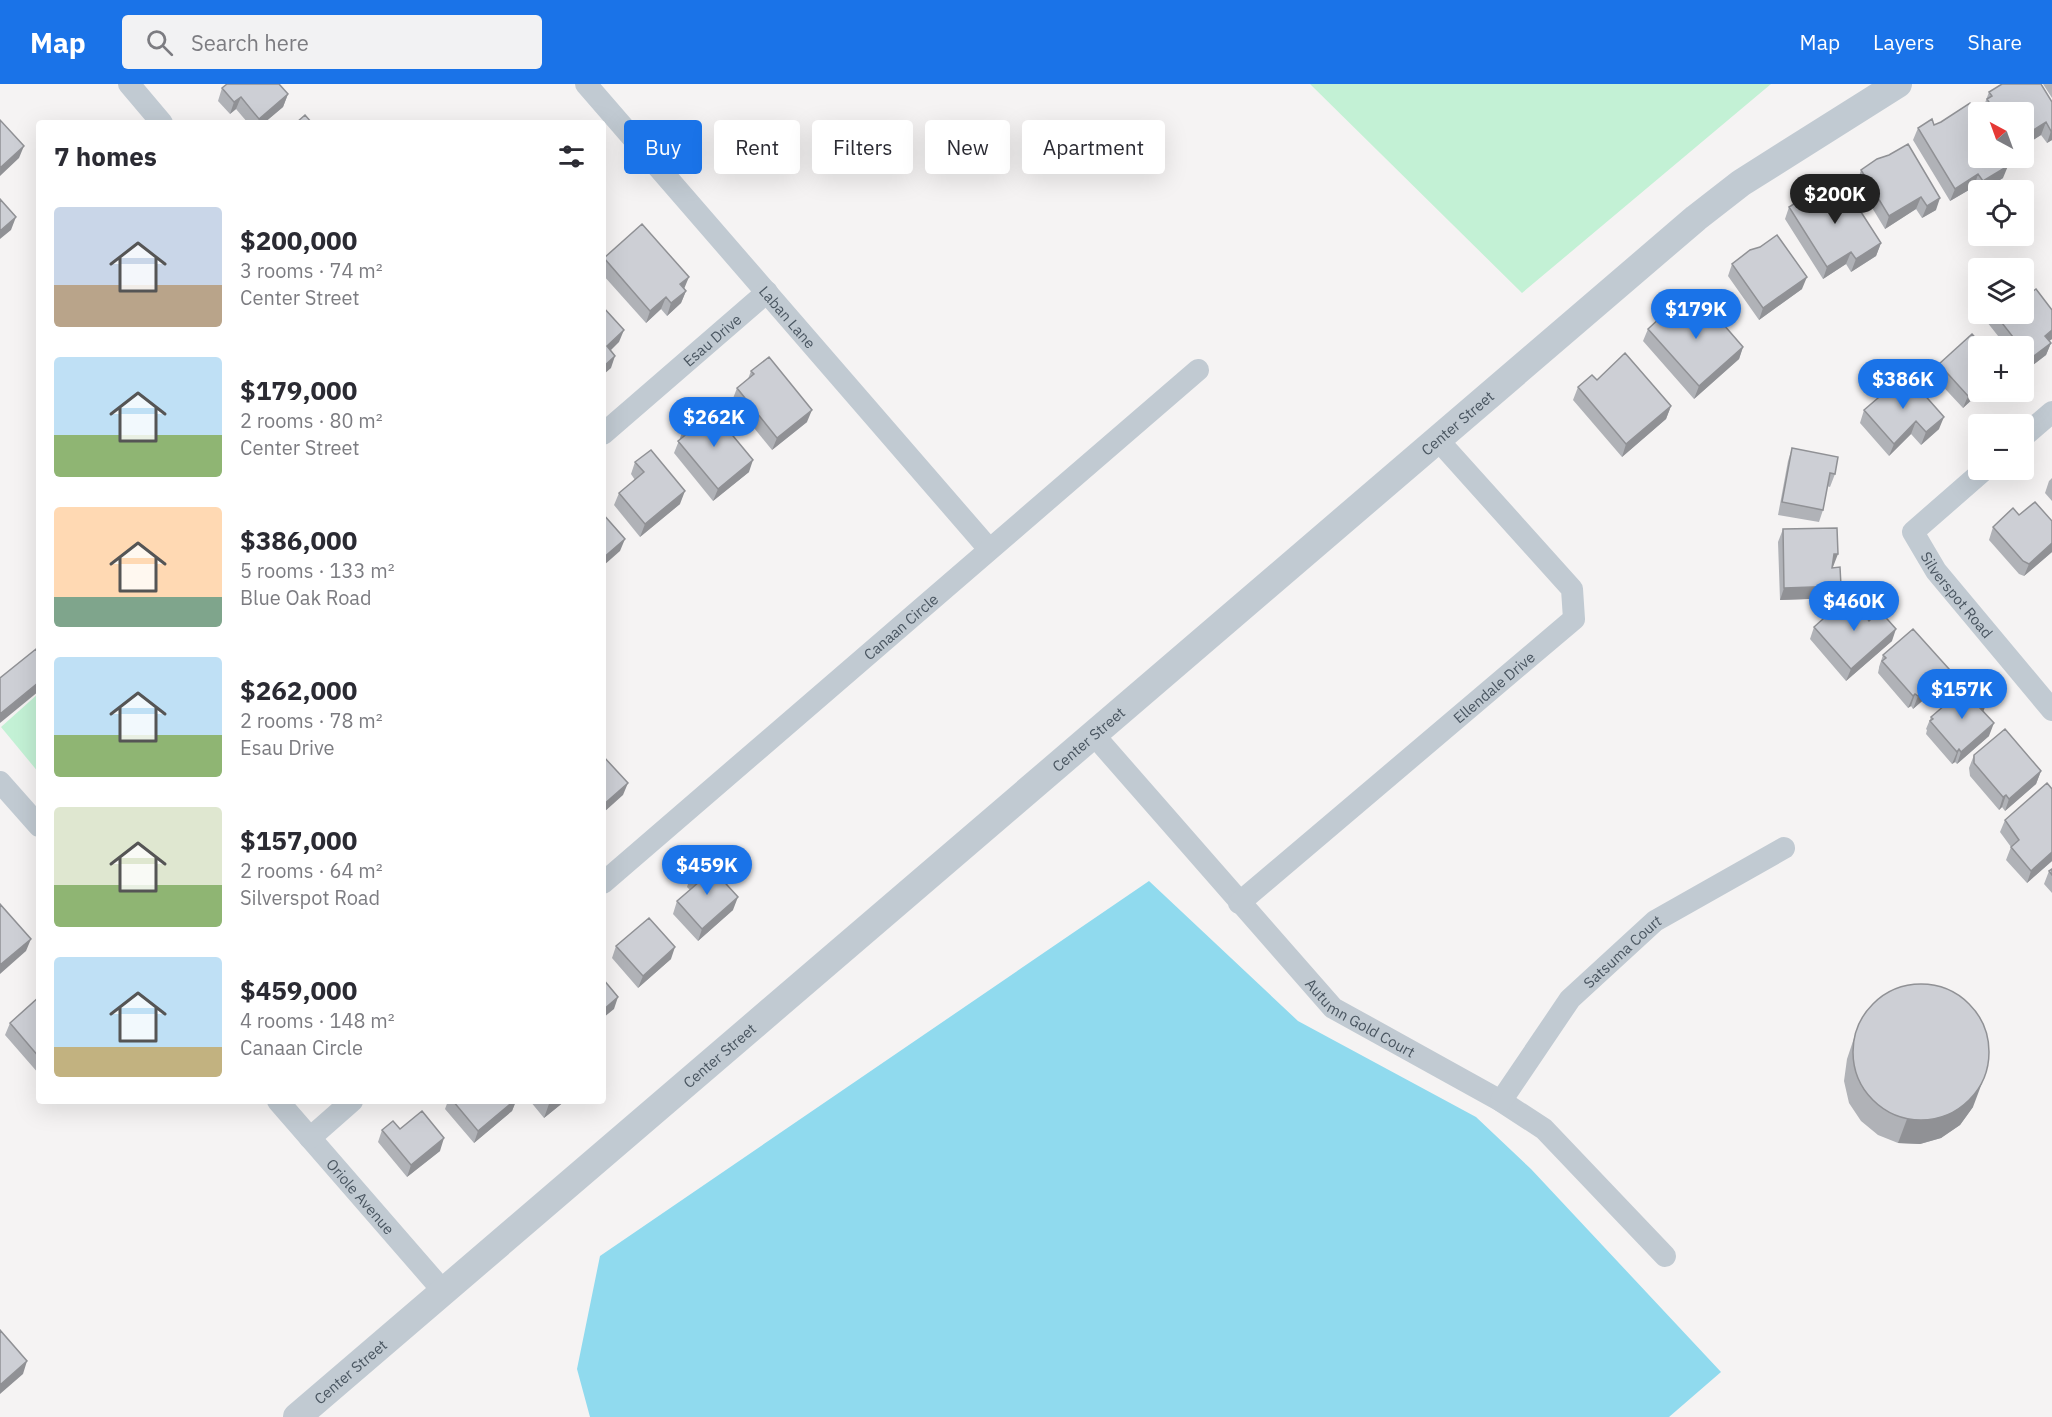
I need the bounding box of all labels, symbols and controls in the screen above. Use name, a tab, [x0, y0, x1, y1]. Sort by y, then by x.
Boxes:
search box	[122, 15, 542, 69]
text: Map	[30, 24, 86, 61]
icon: search	[143, 26, 176, 59]
text: Search here	[191, 28, 309, 57]
text: Map	[1800, 28, 1840, 56]
text: Layers	[1873, 28, 1935, 56]
text: Share	[1968, 28, 2022, 56]
north arrow	[1968, 102, 2034, 168]
map controls	[1968, 102, 2034, 480]
chip: Buy	[624, 120, 702, 174]
chip: Rent	[714, 120, 800, 174]
chip: Filters	[812, 120, 913, 174]
chip: New	[925, 120, 1010, 174]
chip: Apartment	[1022, 120, 1165, 174]
text: 7 homes	[54, 139, 157, 173]
icon: filters	[555, 140, 588, 173]
pin: $200K	[1793, 174, 1877, 225]
text: $200K	[1804, 180, 1866, 207]
button: locate	[1968, 180, 2034, 246]
text: $200,000	[240, 223, 357, 257]
icon: home	[102, 231, 174, 303]
text: 3 rooms · 74 m²	[240, 257, 383, 284]
button: layers	[1968, 258, 2034, 324]
street label: Laban Lane	[755, 282, 820, 352]
text: Center Street	[240, 284, 360, 311]
pin: $179K	[1654, 289, 1738, 340]
text: $179K	[1665, 295, 1727, 322]
street label: Esau Drive	[679, 309, 745, 370]
button: +	[1968, 336, 2034, 402]
pin: $386K	[1861, 359, 1945, 410]
text: $386K	[1872, 365, 1934, 392]
text: $179,000	[240, 373, 357, 407]
icon: home	[102, 381, 174, 453]
street label: Center Street	[1417, 386, 1497, 459]
pin: $262K	[672, 397, 756, 448]
text: $262K	[683, 403, 745, 430]
text: 2 rooms · 80 m²	[240, 407, 383, 434]
button: −	[1968, 414, 2034, 480]
text: Center Street	[240, 434, 360, 461]
text: $386,000	[240, 523, 357, 557]
icon: home	[102, 531, 174, 603]
street label: Silverspot Road	[1917, 548, 1997, 642]
text: 5 rooms · 133 m²	[240, 557, 395, 584]
pin: $460K	[1812, 581, 1896, 632]
text: Blue Oak Road	[240, 584, 372, 611]
text: $460K	[1823, 587, 1885, 614]
street label: Canaan Circle	[859, 589, 942, 664]
street label: Ellendale Drive	[1449, 647, 1538, 727]
pin: $157K	[1920, 669, 2004, 720]
text: $262,000	[240, 673, 357, 707]
text: $157K	[1931, 675, 1993, 702]
icon: home	[102, 681, 174, 753]
street label: Center Street	[1048, 702, 1128, 775]
text: 2 rooms · 78 m²	[240, 707, 383, 734]
text: Esau Drive	[240, 734, 335, 761]
text: $157,000	[240, 823, 357, 857]
icon: home	[102, 831, 174, 903]
pin: $459K	[665, 845, 749, 896]
text: $459K	[676, 851, 738, 878]
text: 2 rooms · 64 m²	[240, 857, 383, 884]
text: Silverspot Road	[240, 884, 380, 911]
street label: Satsuma Court	[1579, 910, 1664, 992]
text: $459,000	[240, 973, 357, 1007]
street label: Autumn Gold Court	[1301, 974, 1419, 1061]
icon: home	[102, 981, 174, 1053]
text: 4 rooms · 148 m²	[240, 1007, 395, 1034]
street label: Center Street	[679, 1019, 759, 1092]
text: Canaan Circle	[240, 1034, 363, 1061]
street label: Oriole Avenue	[323, 1154, 399, 1238]
street label: Center Street	[310, 1335, 390, 1408]

